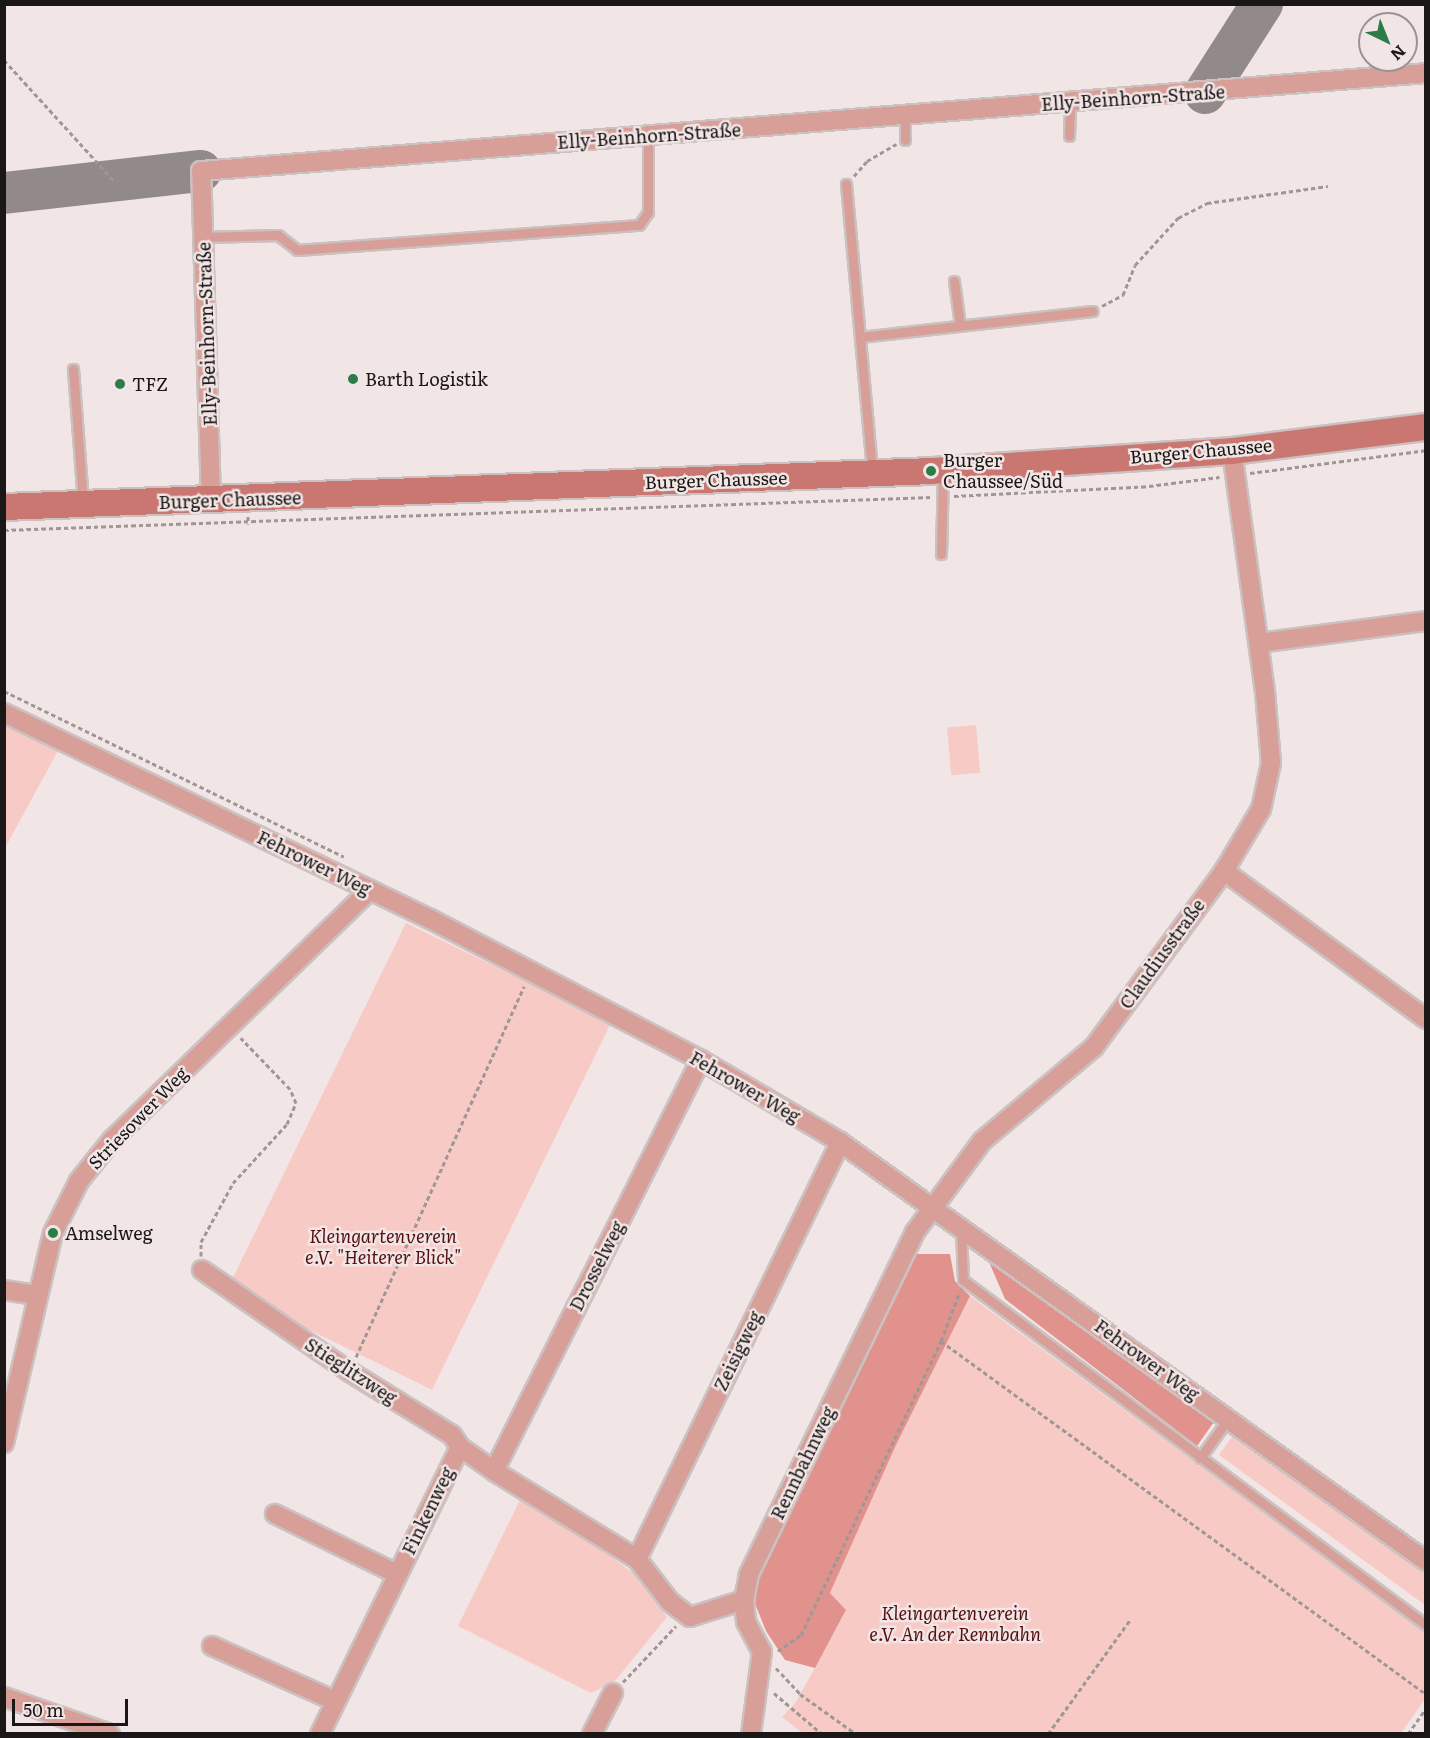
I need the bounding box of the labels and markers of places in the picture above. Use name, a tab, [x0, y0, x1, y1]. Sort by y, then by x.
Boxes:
place label: Barth Logistik	[365, 368, 488, 390]
marker: Barth Logistik	[346, 372, 360, 386]
place label: TFZ	[132, 373, 168, 395]
marker: TFZ	[113, 377, 127, 391]
place label: Burger Chaussee/Süd	[943, 450, 1063, 492]
marker: Burger Chaussee/Süd	[924, 464, 938, 478]
place label: Amselweg	[65, 1222, 153, 1244]
marker: Amselweg	[46, 1226, 60, 1240]

